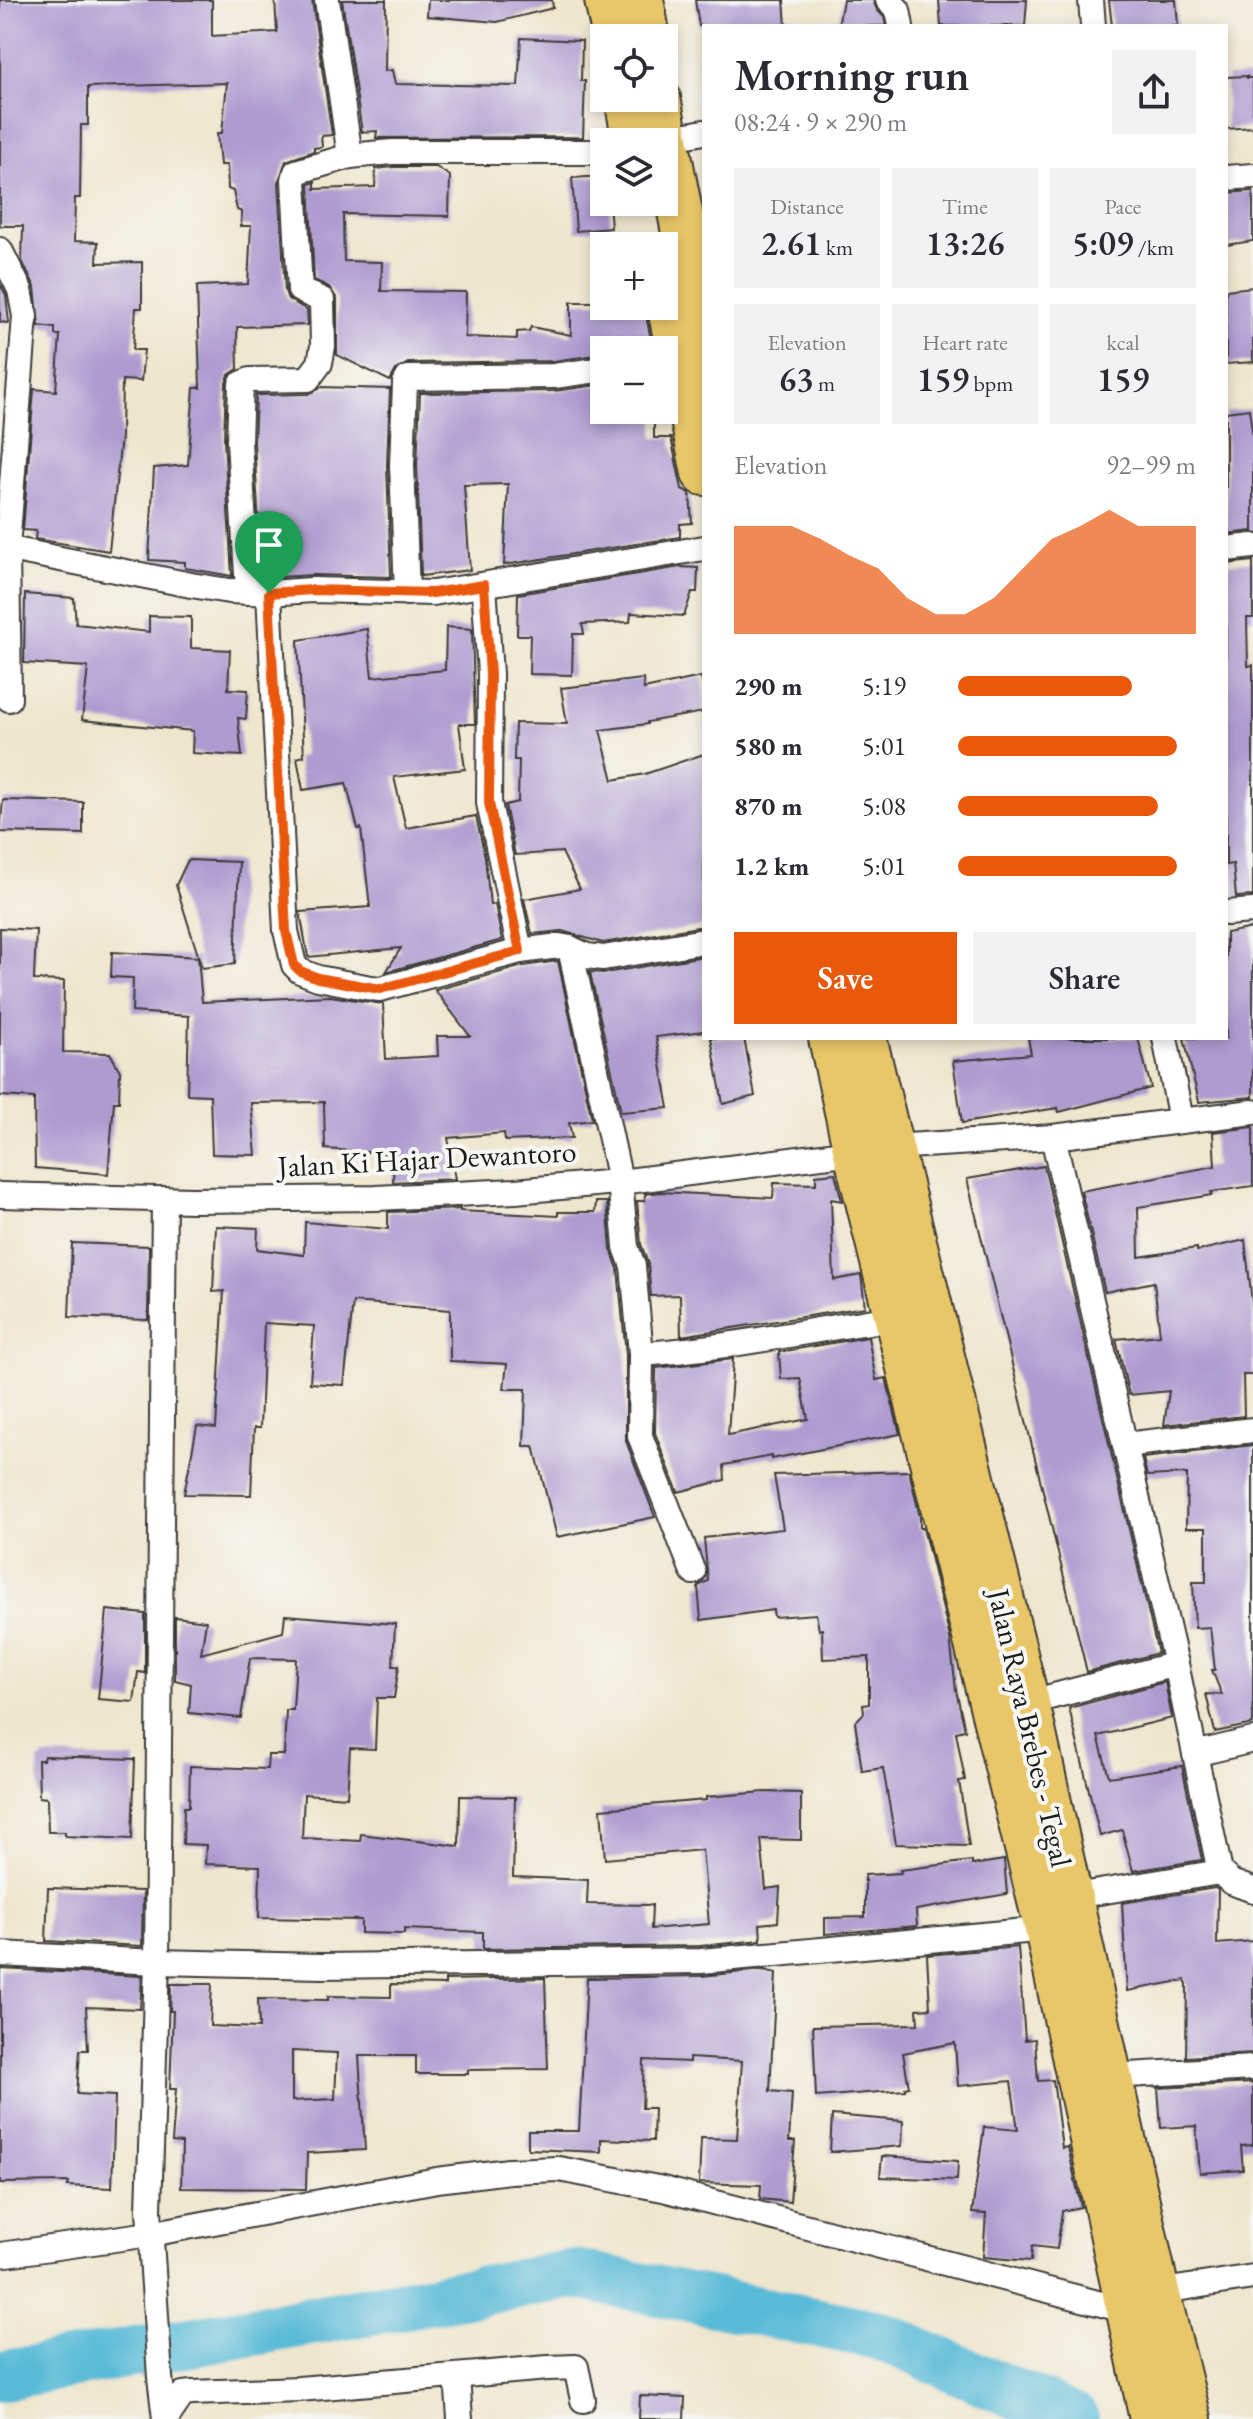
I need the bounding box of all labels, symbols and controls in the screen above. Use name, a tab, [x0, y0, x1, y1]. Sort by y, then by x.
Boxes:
map controls	[590, 24, 678, 424]
button: locate	[590, 24, 678, 112]
text: Morning run	[734, 46, 970, 103]
button: share	[1112, 50, 1196, 134]
text: 08:24 · 9 × 290 m	[734, 105, 907, 139]
button: layers	[590, 128, 678, 216]
text: Distance	[770, 192, 844, 221]
text: Time	[942, 192, 988, 221]
text: Pace	[1105, 192, 1141, 221]
text: 2.61	[761, 221, 821, 265]
text: 13:26	[926, 221, 1004, 265]
text: 5:09	[1072, 221, 1133, 265]
button: +	[590, 232, 678, 320]
text: km	[821, 233, 853, 262]
text: /km	[1133, 233, 1174, 262]
text: Elevation	[767, 328, 847, 357]
text: Heart rate	[922, 328, 1008, 357]
text: kcal	[1106, 328, 1140, 357]
button: −	[590, 336, 678, 424]
text: 63	[779, 357, 814, 401]
text: 159	[917, 357, 969, 401]
text: 159	[1097, 357, 1149, 401]
text: m	[814, 369, 835, 398]
text: bpm	[969, 369, 1013, 398]
text: Elevation	[734, 448, 828, 482]
text: 92–99 m	[1106, 448, 1196, 482]
pin	[235, 511, 303, 593]
icon: arrive	[247, 523, 291, 567]
text: 290 m	[734, 669, 802, 703]
text: 5:19	[862, 669, 906, 703]
text: 580 m	[734, 729, 802, 763]
text: 5:01	[862, 729, 906, 763]
text: 870 m	[734, 789, 802, 823]
text: 5:08	[862, 789, 906, 823]
text: 1.2 km	[734, 849, 809, 883]
text: 5:01	[862, 849, 906, 883]
button: Save	[734, 932, 957, 1024]
button: Share	[973, 932, 1196, 1024]
street label: Jalan Ki Hajar Dewantoro	[274, 1131, 577, 1186]
street label: Jalan Raya Brebes - Tegal	[979, 1582, 1081, 1871]

